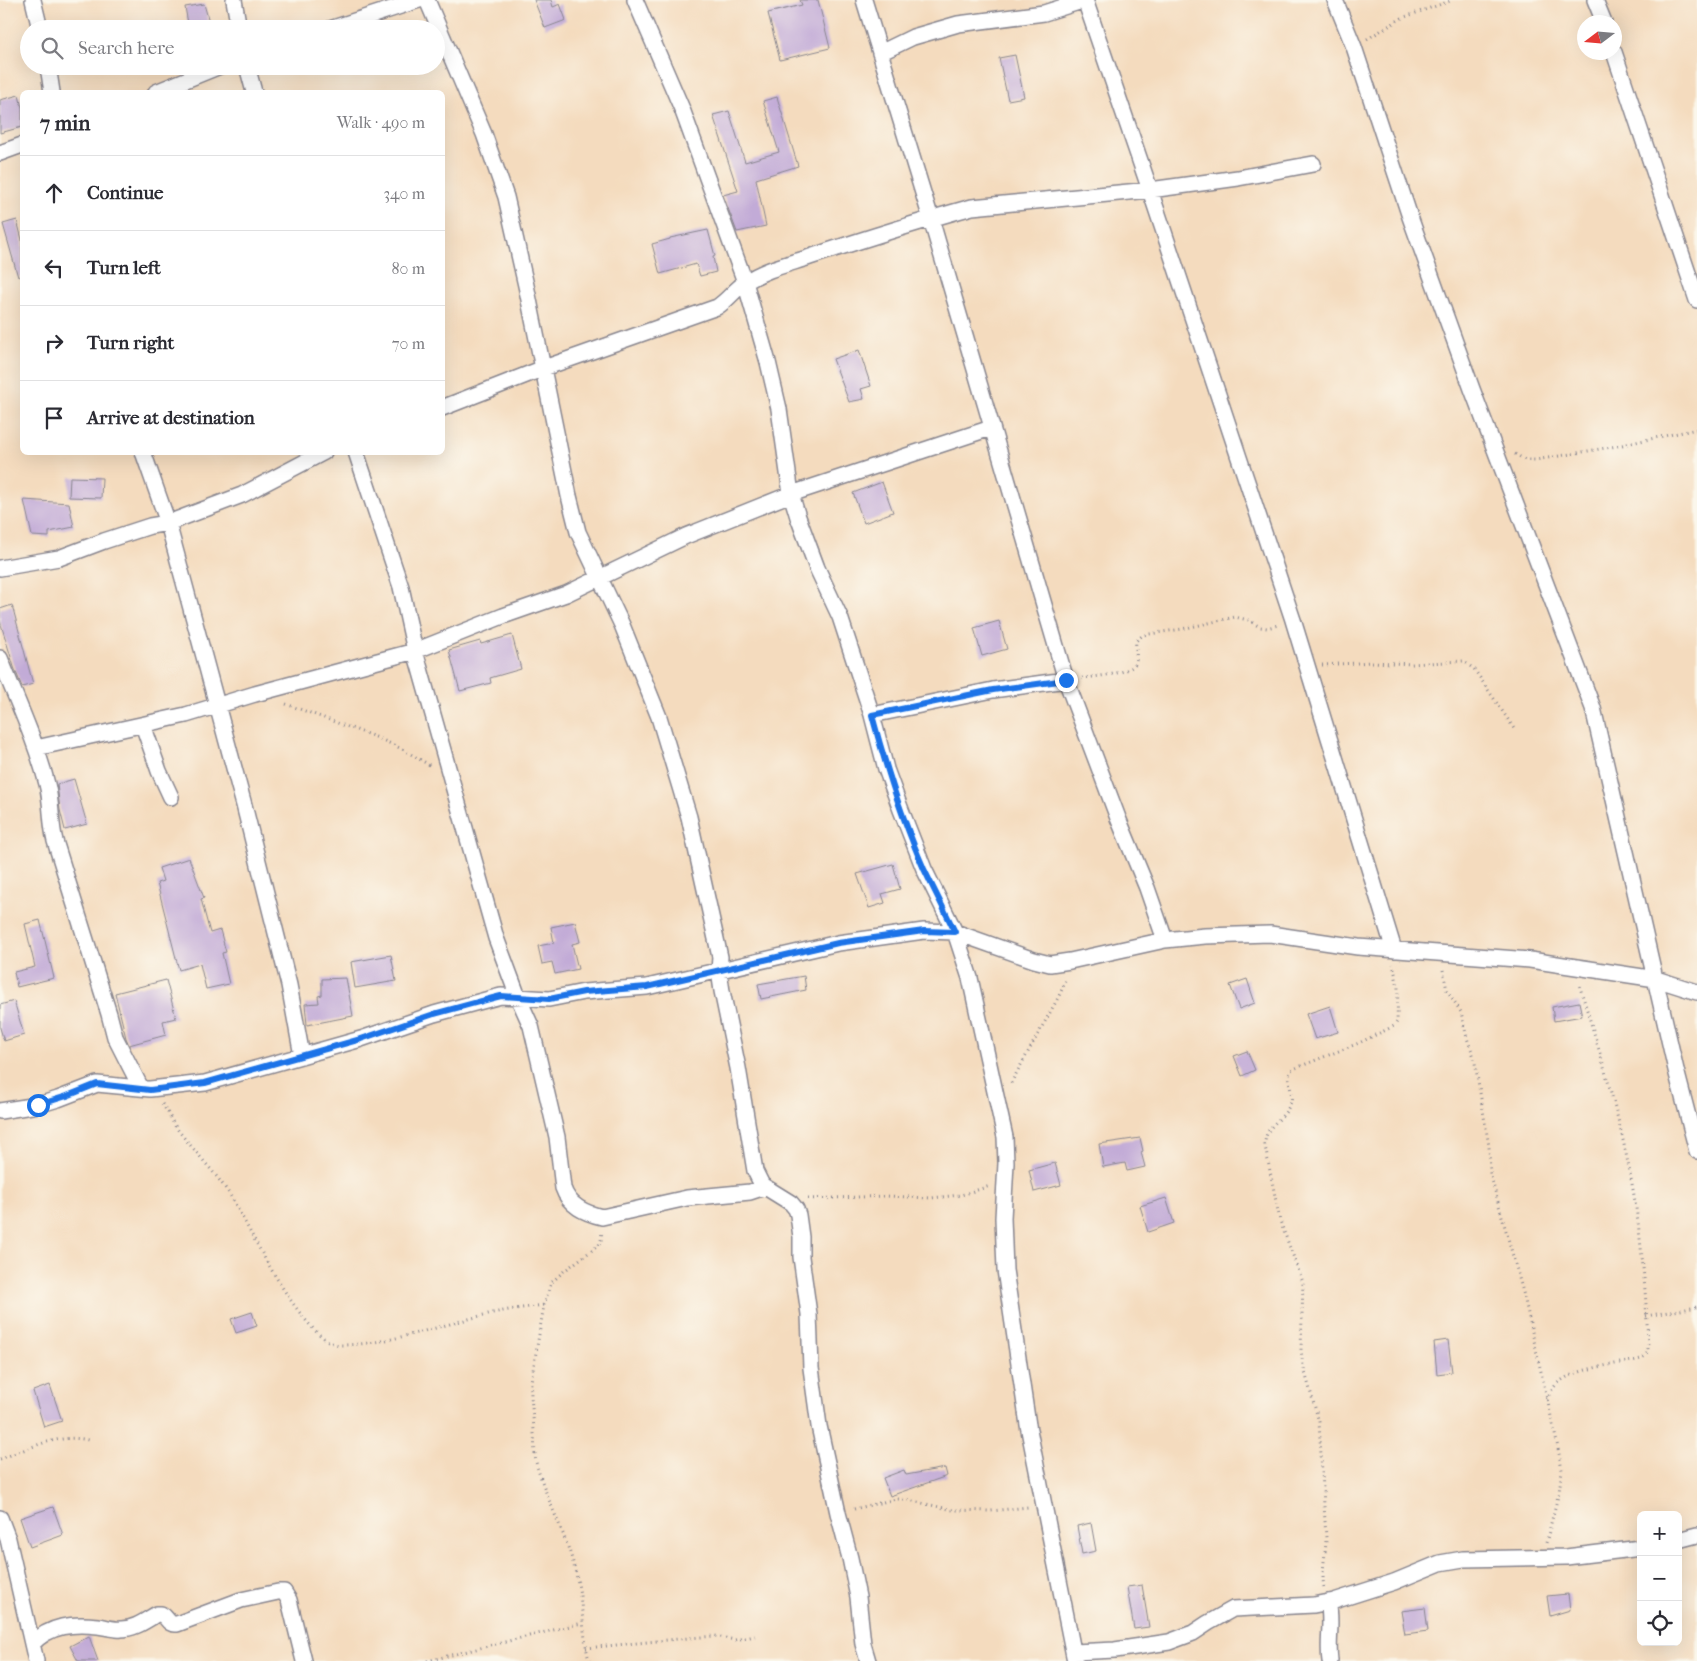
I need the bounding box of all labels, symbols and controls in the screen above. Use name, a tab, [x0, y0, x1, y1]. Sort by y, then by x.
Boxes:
north arrow	[1577, 15, 1622, 60]
search box	[20, 20, 445, 75]
icon: search	[38, 34, 66, 62]
text: Search here	[78, 37, 174, 59]
text: 7 min	[40, 111, 91, 135]
text: Walk · 490 m	[337, 113, 425, 132]
icon: ahead	[40, 179, 68, 207]
text: Continue	[87, 182, 163, 204]
text: 340 m	[383, 184, 425, 203]
icon: left	[40, 254, 68, 282]
text: Turn left	[87, 257, 161, 279]
text: 80 m	[391, 259, 425, 278]
icon: right	[40, 329, 68, 357]
text: Turn right	[87, 332, 174, 354]
text: 70 m	[392, 334, 425, 353]
icon: arrive	[40, 404, 68, 432]
text: Arrive at destination	[87, 407, 255, 429]
route end	[1055, 669, 1078, 692]
route start	[27, 1094, 50, 1117]
map controls	[1637, 1511, 1682, 1646]
button: +	[1637, 1511, 1682, 1556]
button: −	[1637, 1556, 1682, 1601]
button: locate	[1637, 1601, 1682, 1646]

